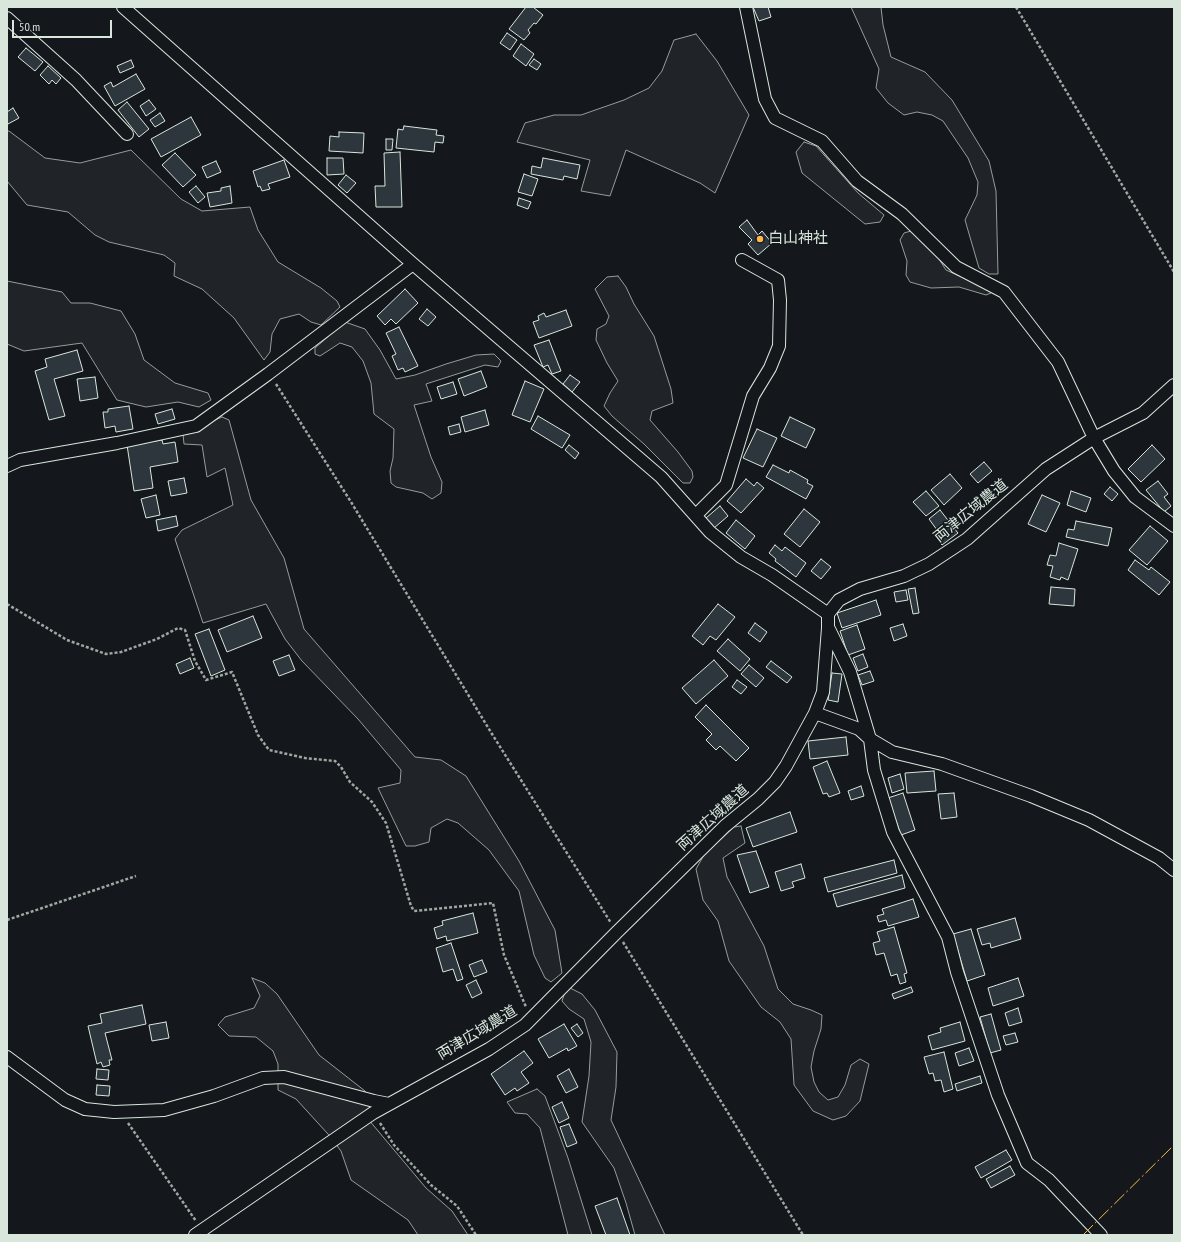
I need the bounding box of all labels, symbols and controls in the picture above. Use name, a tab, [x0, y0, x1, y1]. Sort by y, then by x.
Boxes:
scale bar	[14, 12, 114, 38]
text: 50 m	[19, 19, 40, 34]
place label: 白山神社	[768, 230, 828, 248]
marker: 白山神社	[755, 234, 765, 244]
street label: 両津広域農道	[930, 476, 1012, 546]
street label: 両津広域農道	[674, 781, 752, 855]
street label: 両津広域農道	[434, 1002, 520, 1064]

